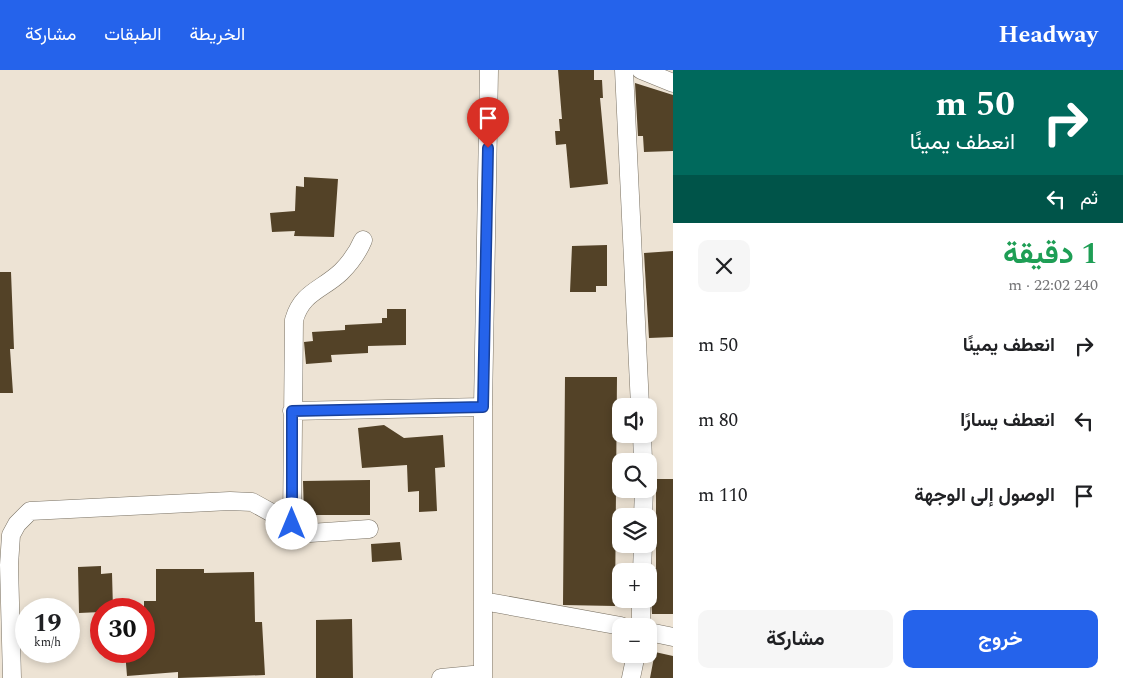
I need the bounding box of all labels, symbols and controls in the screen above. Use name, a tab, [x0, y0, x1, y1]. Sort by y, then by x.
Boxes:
text: Headway	[998, 17, 1098, 53]
text: مشاركة	[25, 21, 76, 48]
text: الطبقات	[104, 21, 161, 48]
text: الخريطة	[189, 21, 245, 48]
text: 50 m	[935, 78, 1015, 131]
icon: right	[1033, 90, 1098, 155]
pin	[467, 97, 509, 148]
icon: arrive	[474, 104, 502, 132]
text: انعطف يمينًا	[910, 126, 1015, 159]
text: ثم	[1080, 184, 1098, 213]
icon: left	[1042, 185, 1070, 213]
text: 1 دقيقة	[1003, 231, 1098, 277]
button: close	[698, 240, 750, 292]
text: 240 m · 22:02	[1008, 273, 1098, 297]
text: 50 m	[698, 331, 738, 360]
text: انعطف يمينًا	[963, 331, 1055, 360]
icon: right	[1070, 332, 1098, 360]
map controls	[612, 398, 657, 663]
button: sound	[612, 398, 657, 443]
text: 80 m	[698, 406, 738, 435]
text: انعطف يسارًا	[960, 406, 1055, 435]
icon: left	[1070, 407, 1098, 435]
button: search	[612, 453, 657, 498]
text: 110 m	[698, 481, 748, 510]
text: الوصول إلى الوجهة	[914, 481, 1055, 510]
icon: arrive	[1070, 482, 1098, 510]
position arrow	[265, 497, 317, 549]
button: layers	[612, 508, 657, 553]
button: +	[612, 563, 657, 608]
speed limit sign: 30	[90, 598, 155, 663]
text: 19	[33, 605, 62, 643]
button: مشاركة	[698, 610, 893, 668]
button: خروج	[903, 610, 1098, 668]
button: −	[612, 618, 657, 663]
text: km/h	[34, 633, 61, 652]

